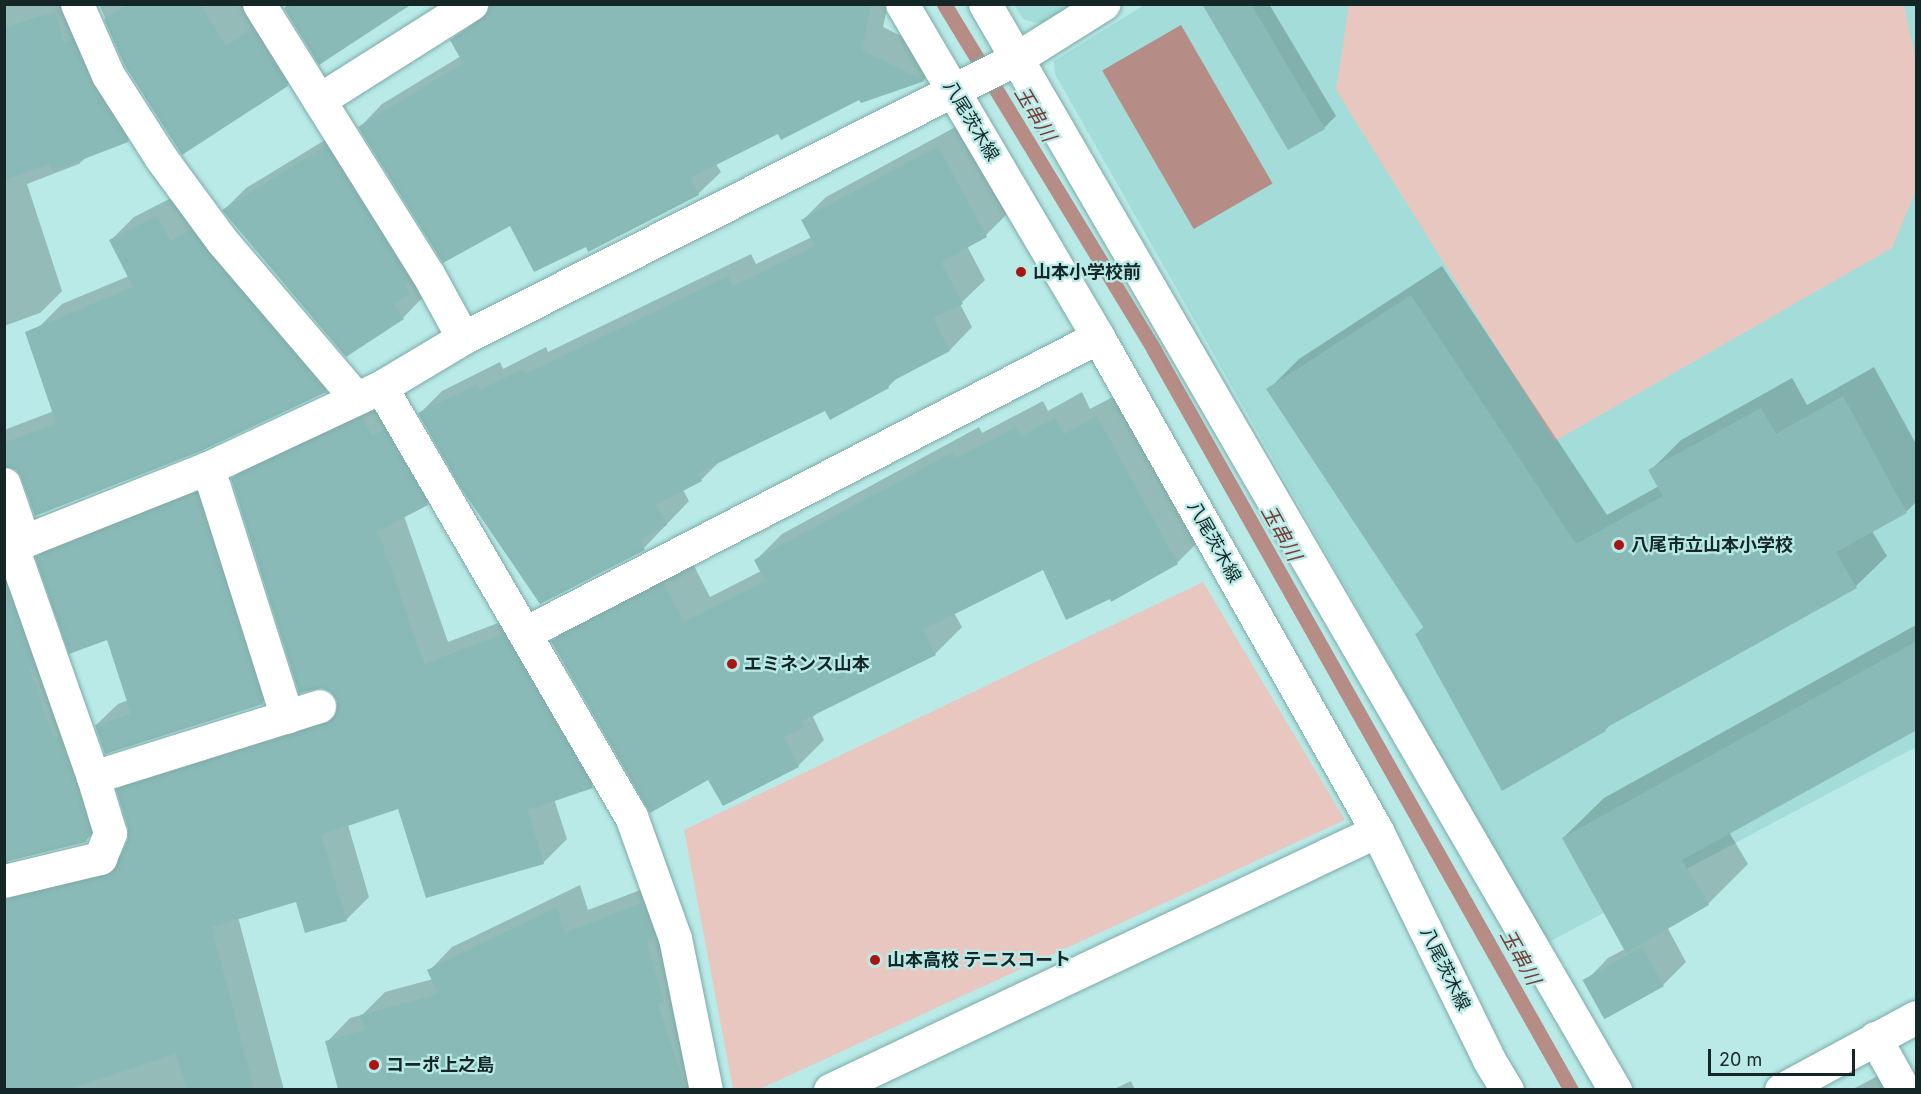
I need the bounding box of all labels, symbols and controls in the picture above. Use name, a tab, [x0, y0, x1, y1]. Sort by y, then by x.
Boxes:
street label: 八尾茨木線	[939, 77, 1003, 165]
water label: 玉串川	[1009, 82, 1061, 146]
place label: 山本小学校前	[1033, 261, 1141, 283]
marker: 山本小学校前	[1014, 265, 1028, 279]
street label: 八尾茨木線	[1183, 497, 1245, 587]
water label: 玉串川	[1256, 501, 1306, 565]
place label: 八尾市立山本小学校	[1631, 534, 1793, 556]
marker: 八尾市立山本小学校	[1612, 538, 1626, 552]
place label: エミネンス山本	[744, 653, 870, 675]
marker: エミネンス山本	[725, 657, 739, 671]
street label: 八尾茨木線	[1416, 924, 1474, 1014]
water label: 玉串川	[1495, 925, 1545, 989]
place label: 山本高校 テニスコート	[887, 949, 1071, 971]
marker: 山本高校 テニスコート	[868, 953, 882, 967]
scale bar	[1711, 1037, 1858, 1075]
text: 20 m	[1719, 1049, 1762, 1070]
place label: コーポ上之島	[386, 1054, 494, 1076]
marker: コーポ上之島	[367, 1058, 381, 1072]

